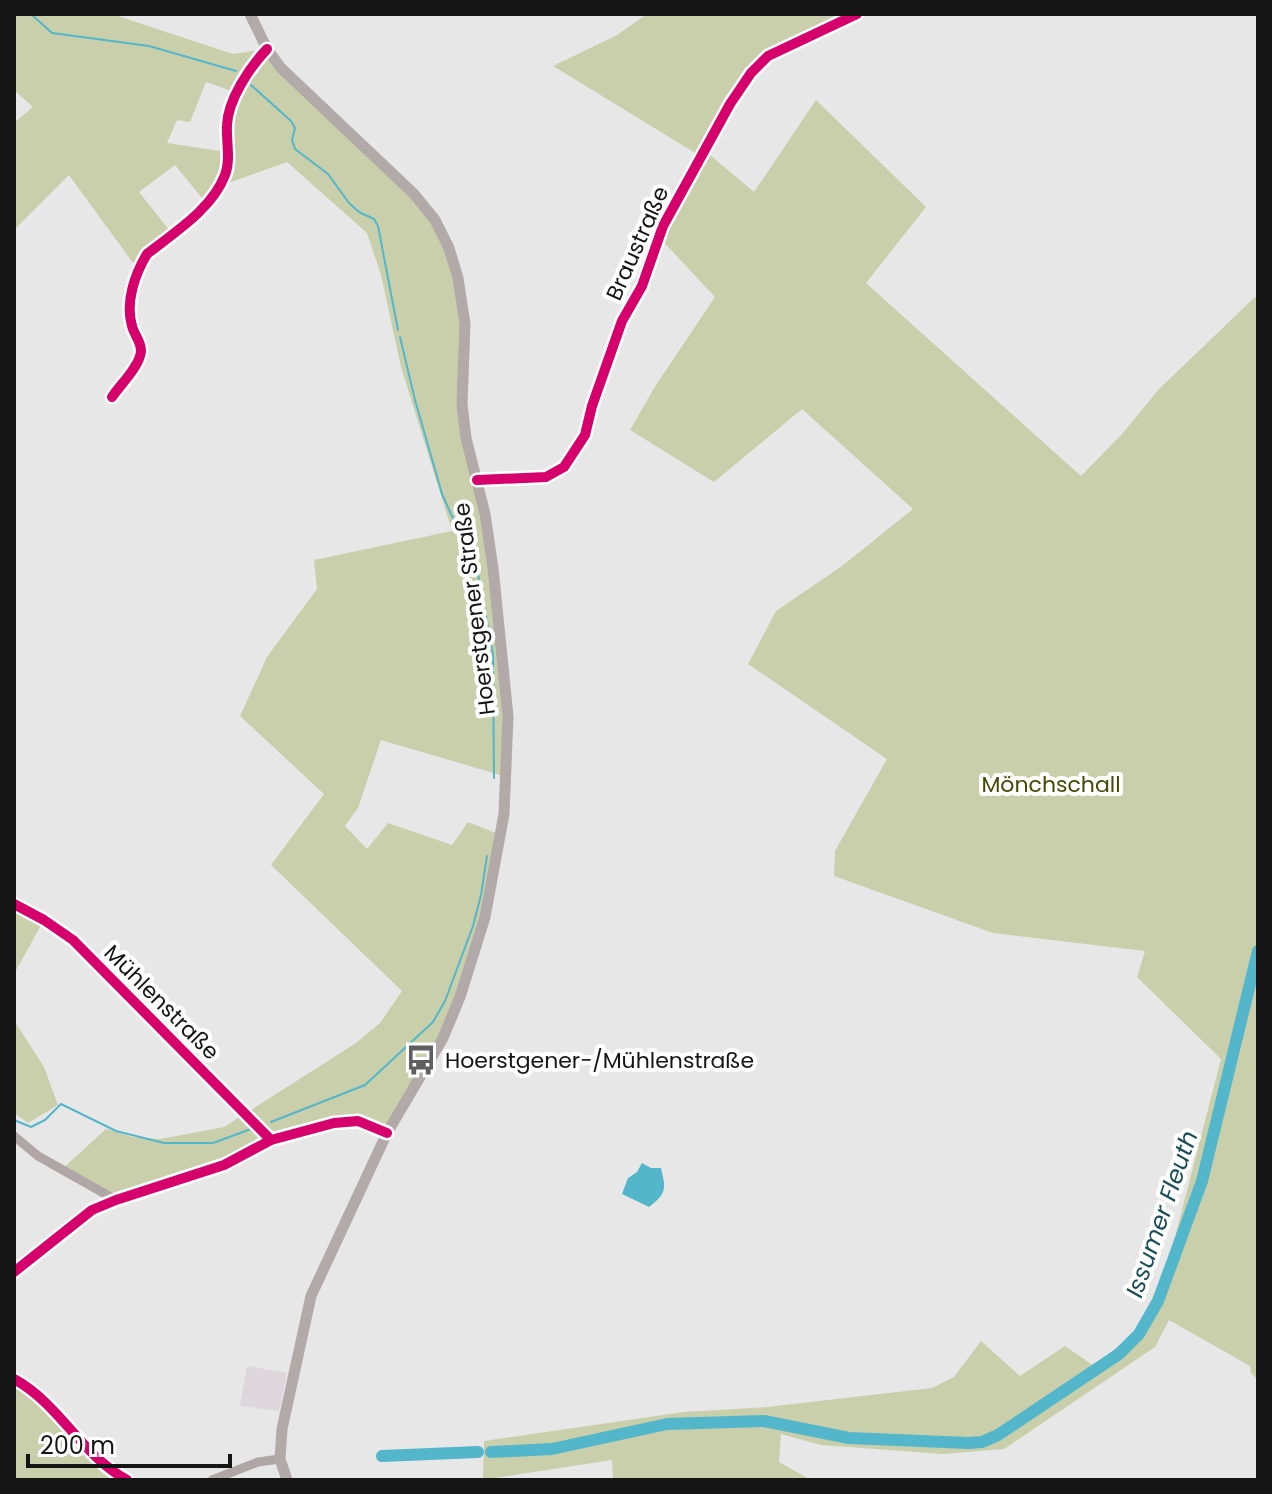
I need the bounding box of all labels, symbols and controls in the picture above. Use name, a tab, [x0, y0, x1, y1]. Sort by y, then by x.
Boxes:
street label: Braustraße	[599, 181, 676, 305]
street label: Hoerstgener Straße	[446, 501, 503, 717]
park label: Mönchschall	[981, 769, 1121, 800]
street label: Mühlenstraße	[97, 938, 226, 1067]
bus stop icon: Hoerstgener−/Mühlenstraße	[404, 1043, 438, 1077]
place label: Hoerstgener−/Mühlenstraße	[445, 1045, 754, 1076]
water label: Issumer Fleuth	[1118, 1126, 1206, 1302]
scale bar	[28, 1418, 230, 1468]
text: 200 m	[40, 1429, 115, 1462]

